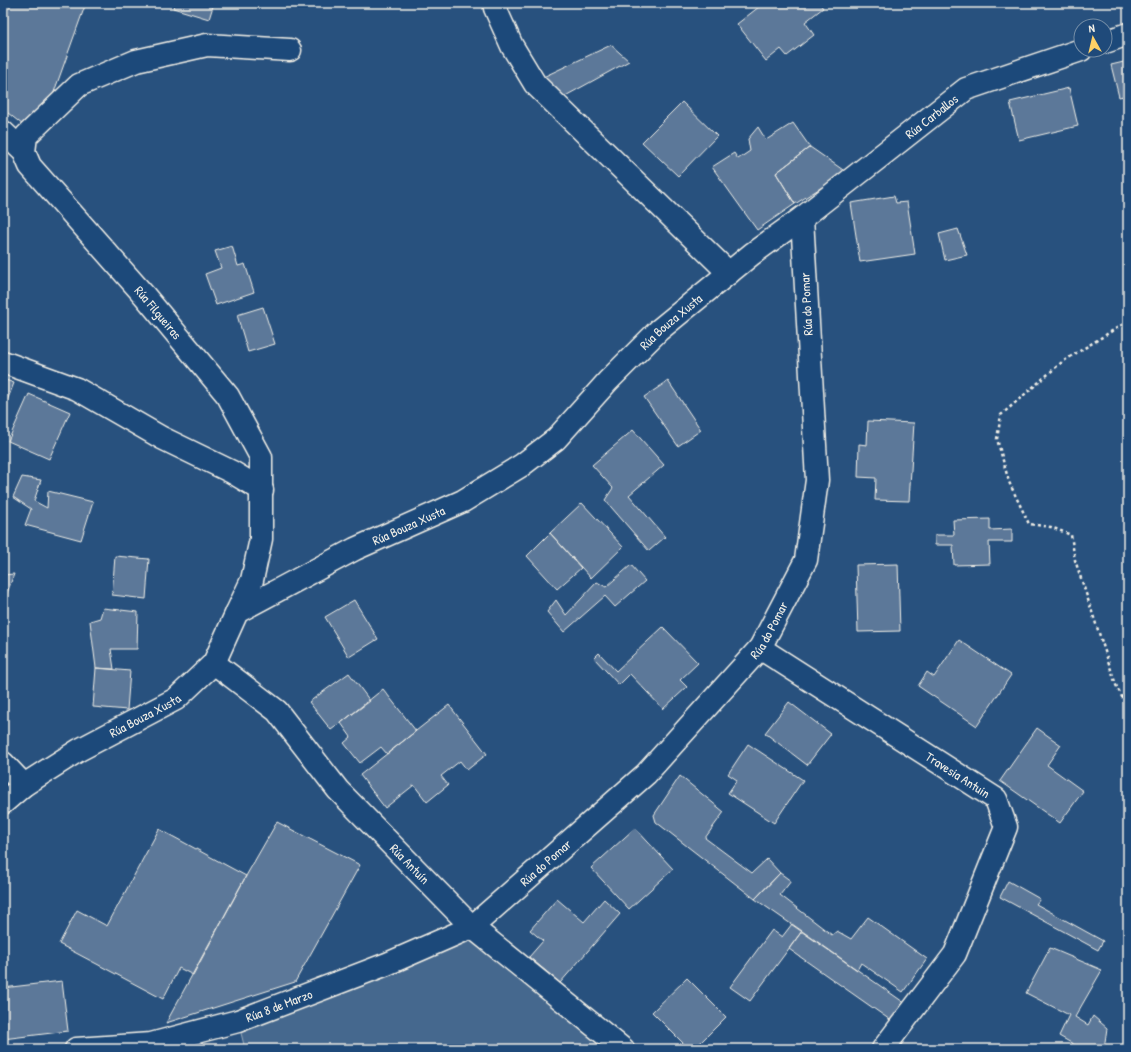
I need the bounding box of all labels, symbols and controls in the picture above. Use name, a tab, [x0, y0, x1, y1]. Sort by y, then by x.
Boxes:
north arrow	[1073, 18, 1113, 58]
text: N	[1088, 21, 1096, 35]
street label: Rúa Carballos	[901, 90, 962, 143]
street label: Rúa do Pomar	[795, 272, 817, 336]
street label: Rúa Filgueiras	[131, 282, 186, 343]
street label: Rúa Bouza Xusta	[635, 289, 706, 354]
street label: Rúa Bouza Xusta	[369, 501, 448, 549]
street label: Rúa do Pomar	[746, 598, 792, 663]
street label: Rúa Bouza Xusta	[106, 690, 185, 742]
street label: Travesia Antuin	[922, 747, 994, 802]
street label: Rúa do Pomar	[516, 835, 575, 890]
street label: Rúa Antuín	[386, 839, 434, 888]
street label: Rúa 8 de Marzo	[243, 984, 315, 1026]

